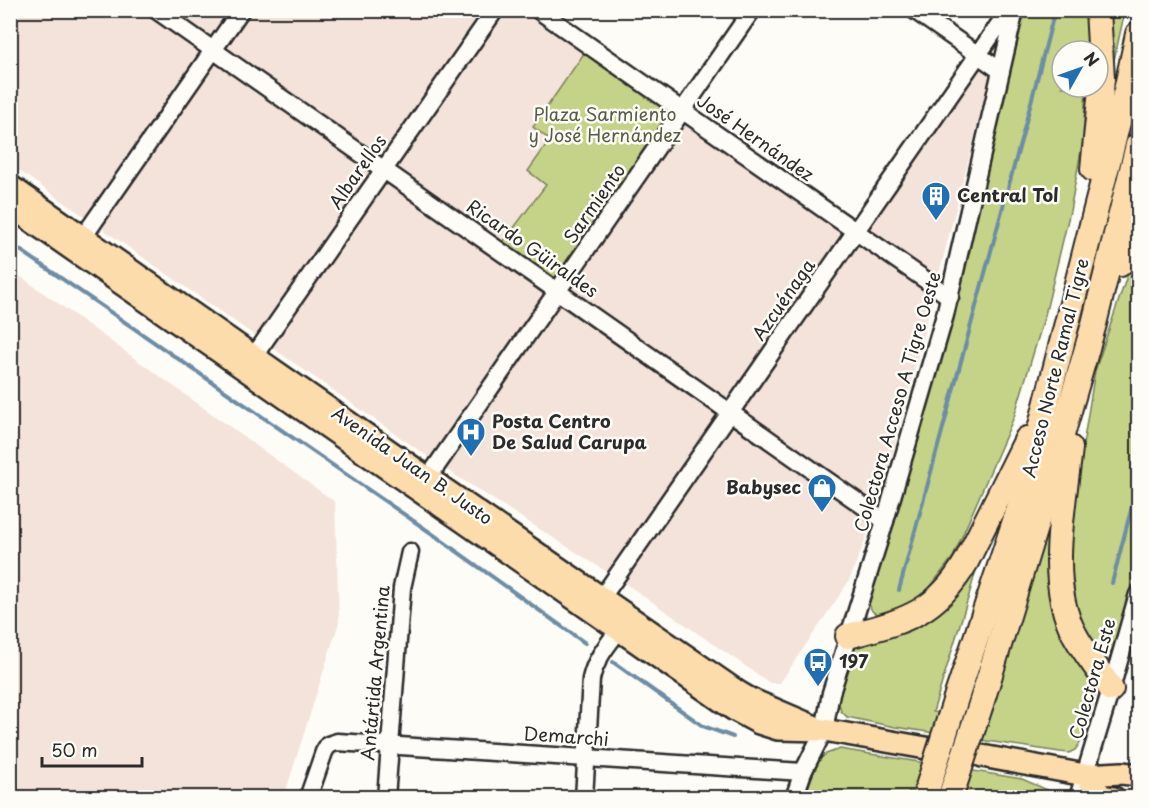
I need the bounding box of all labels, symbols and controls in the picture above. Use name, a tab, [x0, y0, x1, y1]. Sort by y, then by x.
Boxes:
north arrow	[1050, 39, 1110, 99]
text: N	[1079, 46, 1106, 71]
street label: José Hernández	[692, 86, 820, 187]
park label: Plaza Sarmiento y José Hernández	[529, 100, 682, 148]
street label: Albarellos	[321, 128, 392, 214]
street label: Sarmiento	[556, 158, 631, 248]
building icon: Central Tol	[920, 180, 952, 222]
place label: Central Tol	[957, 181, 1059, 208]
street label: Ricardo Güiraldes	[462, 192, 604, 303]
street label: Azcuénaga	[745, 252, 821, 345]
street label: Acceso Norte Ramal Tigre	[1014, 255, 1095, 480]
street label: Colectora Acceso A Tigre Oeste	[846, 268, 947, 535]
street label: Avenida Juan B. Justo	[327, 399, 499, 531]
place label: Posta Centro De Salud Carupa	[492, 407, 648, 455]
hospital icon: Posta Centro De Salud Carupa	[455, 416, 487, 458]
shop icon: Babysec	[806, 472, 838, 514]
place label: Babysec	[726, 473, 801, 500]
street label: Antártida Argentina	[353, 583, 396, 762]
street label: Colectora Este	[1061, 615, 1122, 742]
bus stop icon: 197	[802, 646, 834, 688]
place label: 197	[839, 647, 869, 674]
street label: Demarchi	[522, 719, 610, 752]
scale bar	[42, 730, 142, 768]
text: 50 m	[51, 736, 98, 763]

